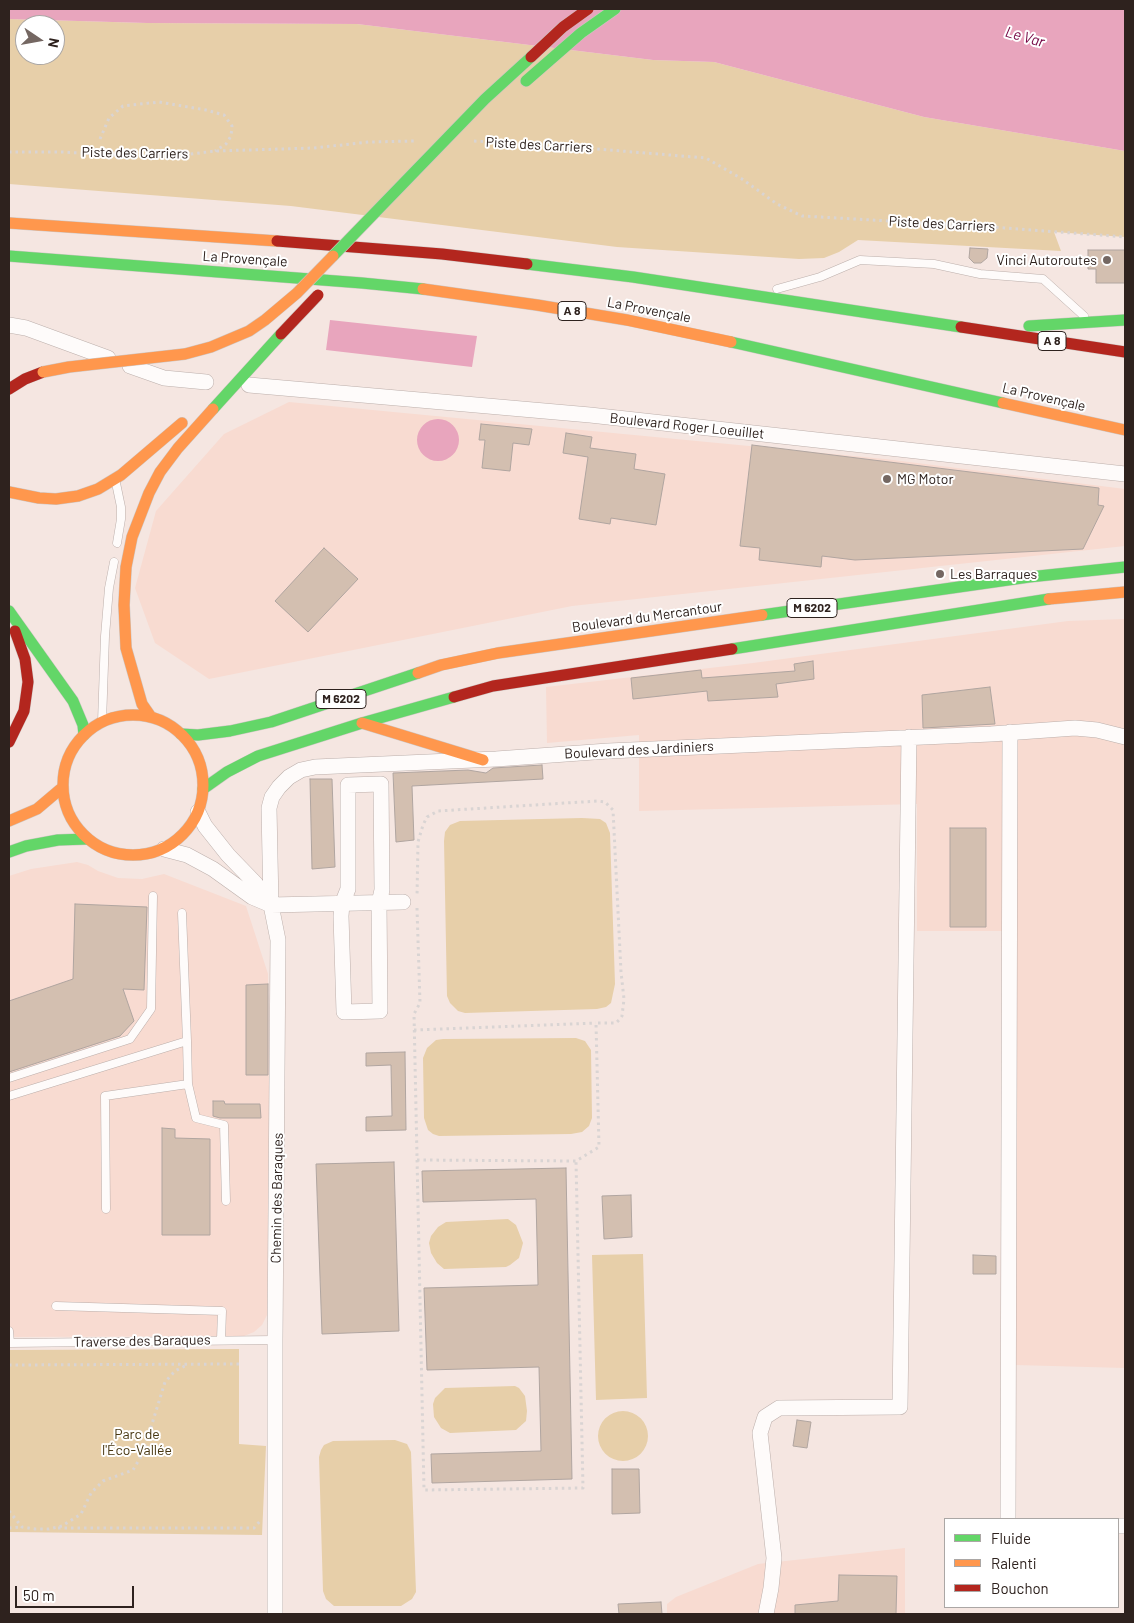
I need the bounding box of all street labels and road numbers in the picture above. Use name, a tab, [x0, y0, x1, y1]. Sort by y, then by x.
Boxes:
street label: Piste des Carriers	[485, 134, 593, 156]
street label: Piste des Carriers	[81, 144, 189, 162]
street label: Piste des Carriers	[888, 213, 996, 235]
street label: La Provençale	[202, 248, 288, 270]
street label: La Provençale	[606, 294, 692, 326]
road number: A 8	[558, 302, 586, 321]
road number: A 8	[1038, 332, 1066, 351]
street label: La Provençale	[1001, 379, 1087, 415]
street label: Boulevard Roger Loeuillet	[609, 410, 765, 442]
street label: Boulevard du Mercantour	[571, 598, 723, 636]
road number: M 6202	[787, 598, 837, 618]
road number: M 6202	[316, 690, 366, 709]
street label: Boulevard des Jardiniers	[564, 738, 714, 762]
street label: Chemin des Baraques	[267, 1132, 287, 1264]
street label: Traverse des Baraques	[73, 1331, 211, 1351]

